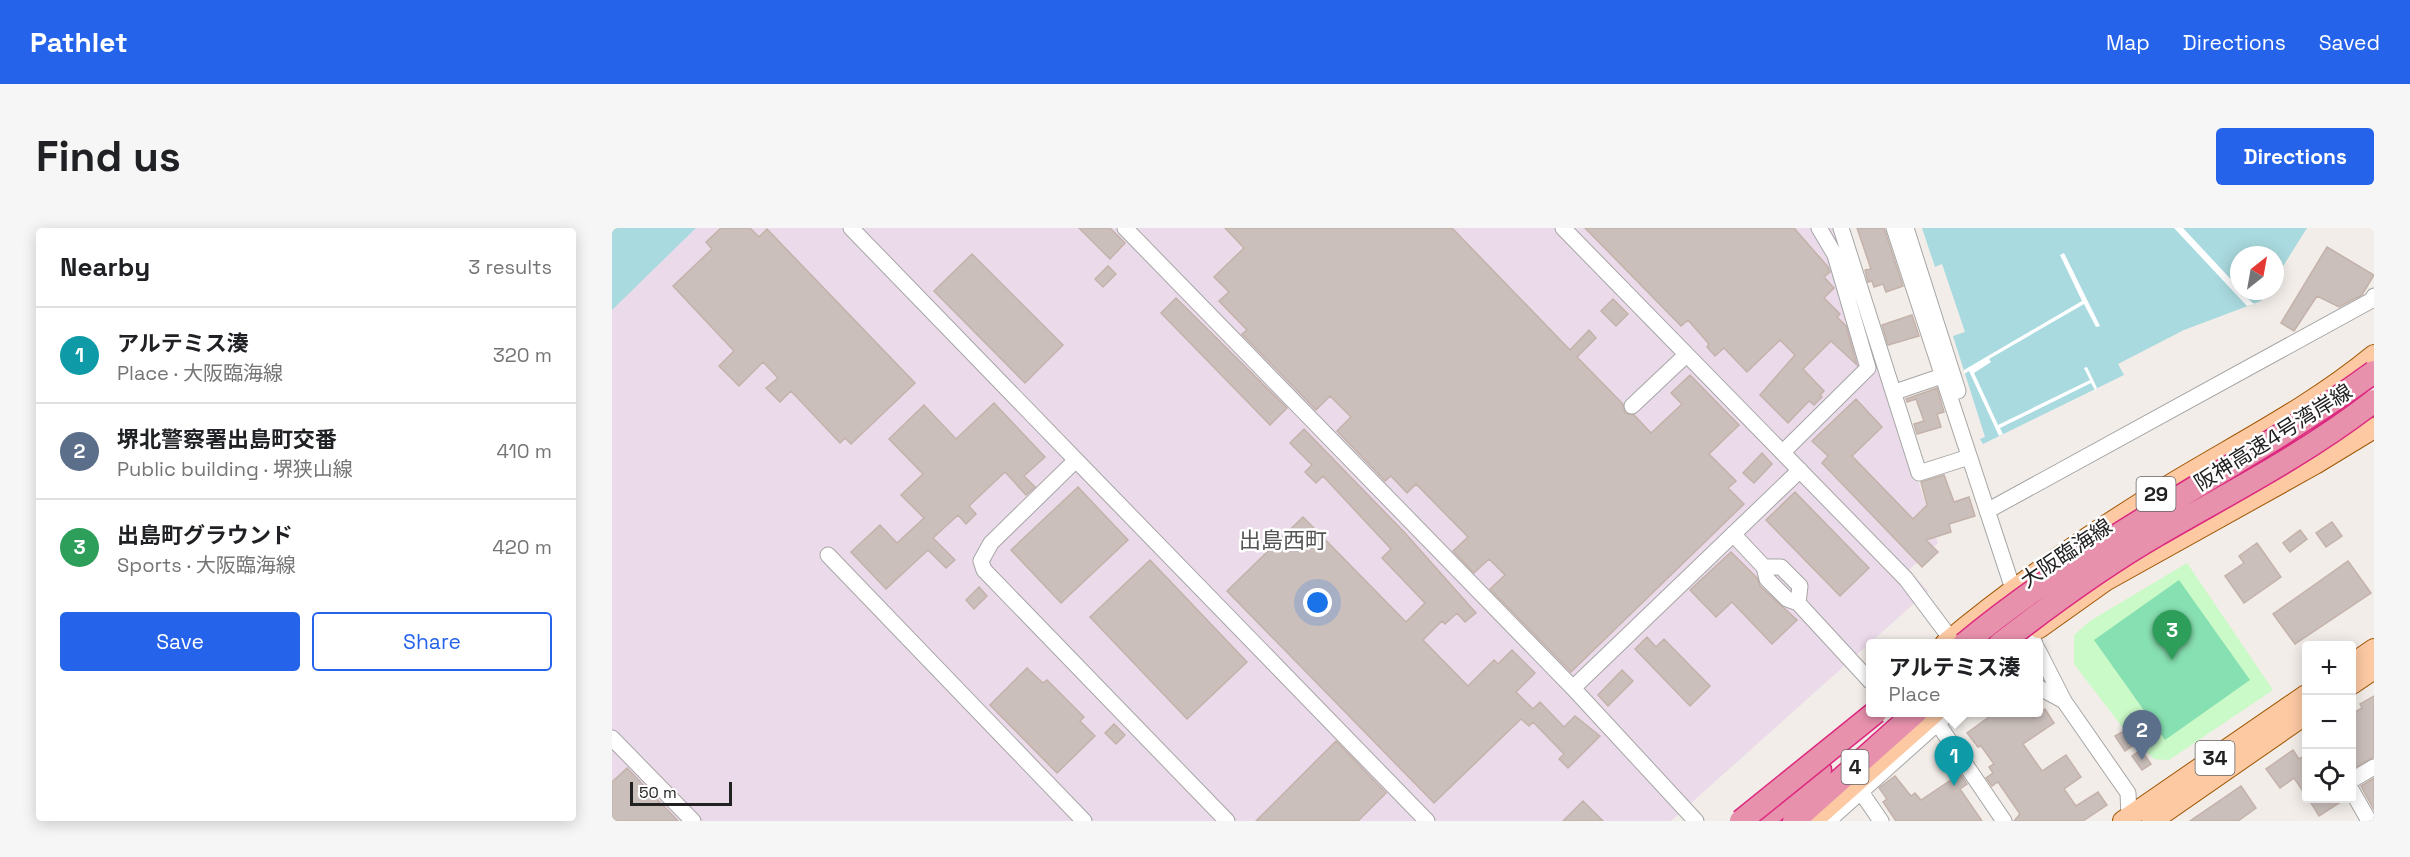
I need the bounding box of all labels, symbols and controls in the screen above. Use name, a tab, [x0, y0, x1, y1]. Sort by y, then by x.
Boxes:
text: Pathlet	[30, 24, 128, 60]
text: Map	[2106, 29, 2150, 56]
text: Directions	[2183, 29, 2286, 56]
text: Saved	[2319, 29, 2380, 56]
button: Directions	[2216, 128, 2374, 185]
text: Find us	[36, 130, 181, 183]
north arrow	[2230, 246, 2284, 300]
text: Nearby	[60, 250, 150, 284]
text: 3 results	[468, 254, 552, 280]
text: アルテミス湊	[117, 329, 249, 357]
text: 1	[75, 342, 84, 368]
text: 320 m	[493, 342, 552, 368]
text: Place · 大阪臨海線	[117, 360, 283, 386]
street label: 阪神高速4号湾岸線	[2189, 378, 2357, 496]
text: 堺北警察署出島町交番	[117, 425, 337, 453]
text: 2	[74, 438, 85, 464]
text: 410 m	[496, 438, 552, 464]
text: Public building · 堺狭山線	[117, 456, 353, 482]
road number: 29	[2136, 477, 2176, 511]
street label: 大阪臨海線	[2015, 512, 2117, 594]
text: 出島町グラウンド	[117, 521, 293, 549]
district label: 出島西町	[1239, 526, 1327, 554]
text: 3	[73, 534, 86, 560]
text: 420 m	[492, 534, 552, 560]
text: Sports · 大阪臨海線	[117, 552, 296, 578]
your location	[1303, 588, 1332, 617]
pin: 3	[2152, 610, 2192, 660]
button: Save	[60, 612, 300, 671]
button: Share	[312, 612, 552, 671]
popup	[1866, 639, 2043, 717]
map controls	[2302, 641, 2356, 803]
button: +	[2302, 641, 2356, 695]
text: アルテミス湊	[1889, 653, 2020, 681]
text: Place	[1889, 681, 1941, 707]
button: −	[2302, 695, 2356, 749]
pin: 2	[2122, 710, 2162, 760]
pin: 1	[1934, 736, 1974, 786]
road number: 34	[2196, 741, 2234, 775]
button: locate	[2302, 749, 2356, 803]
road number: 4	[1842, 750, 1868, 784]
scale bar	[630, 779, 732, 806]
text: 50 m	[639, 782, 677, 803]

